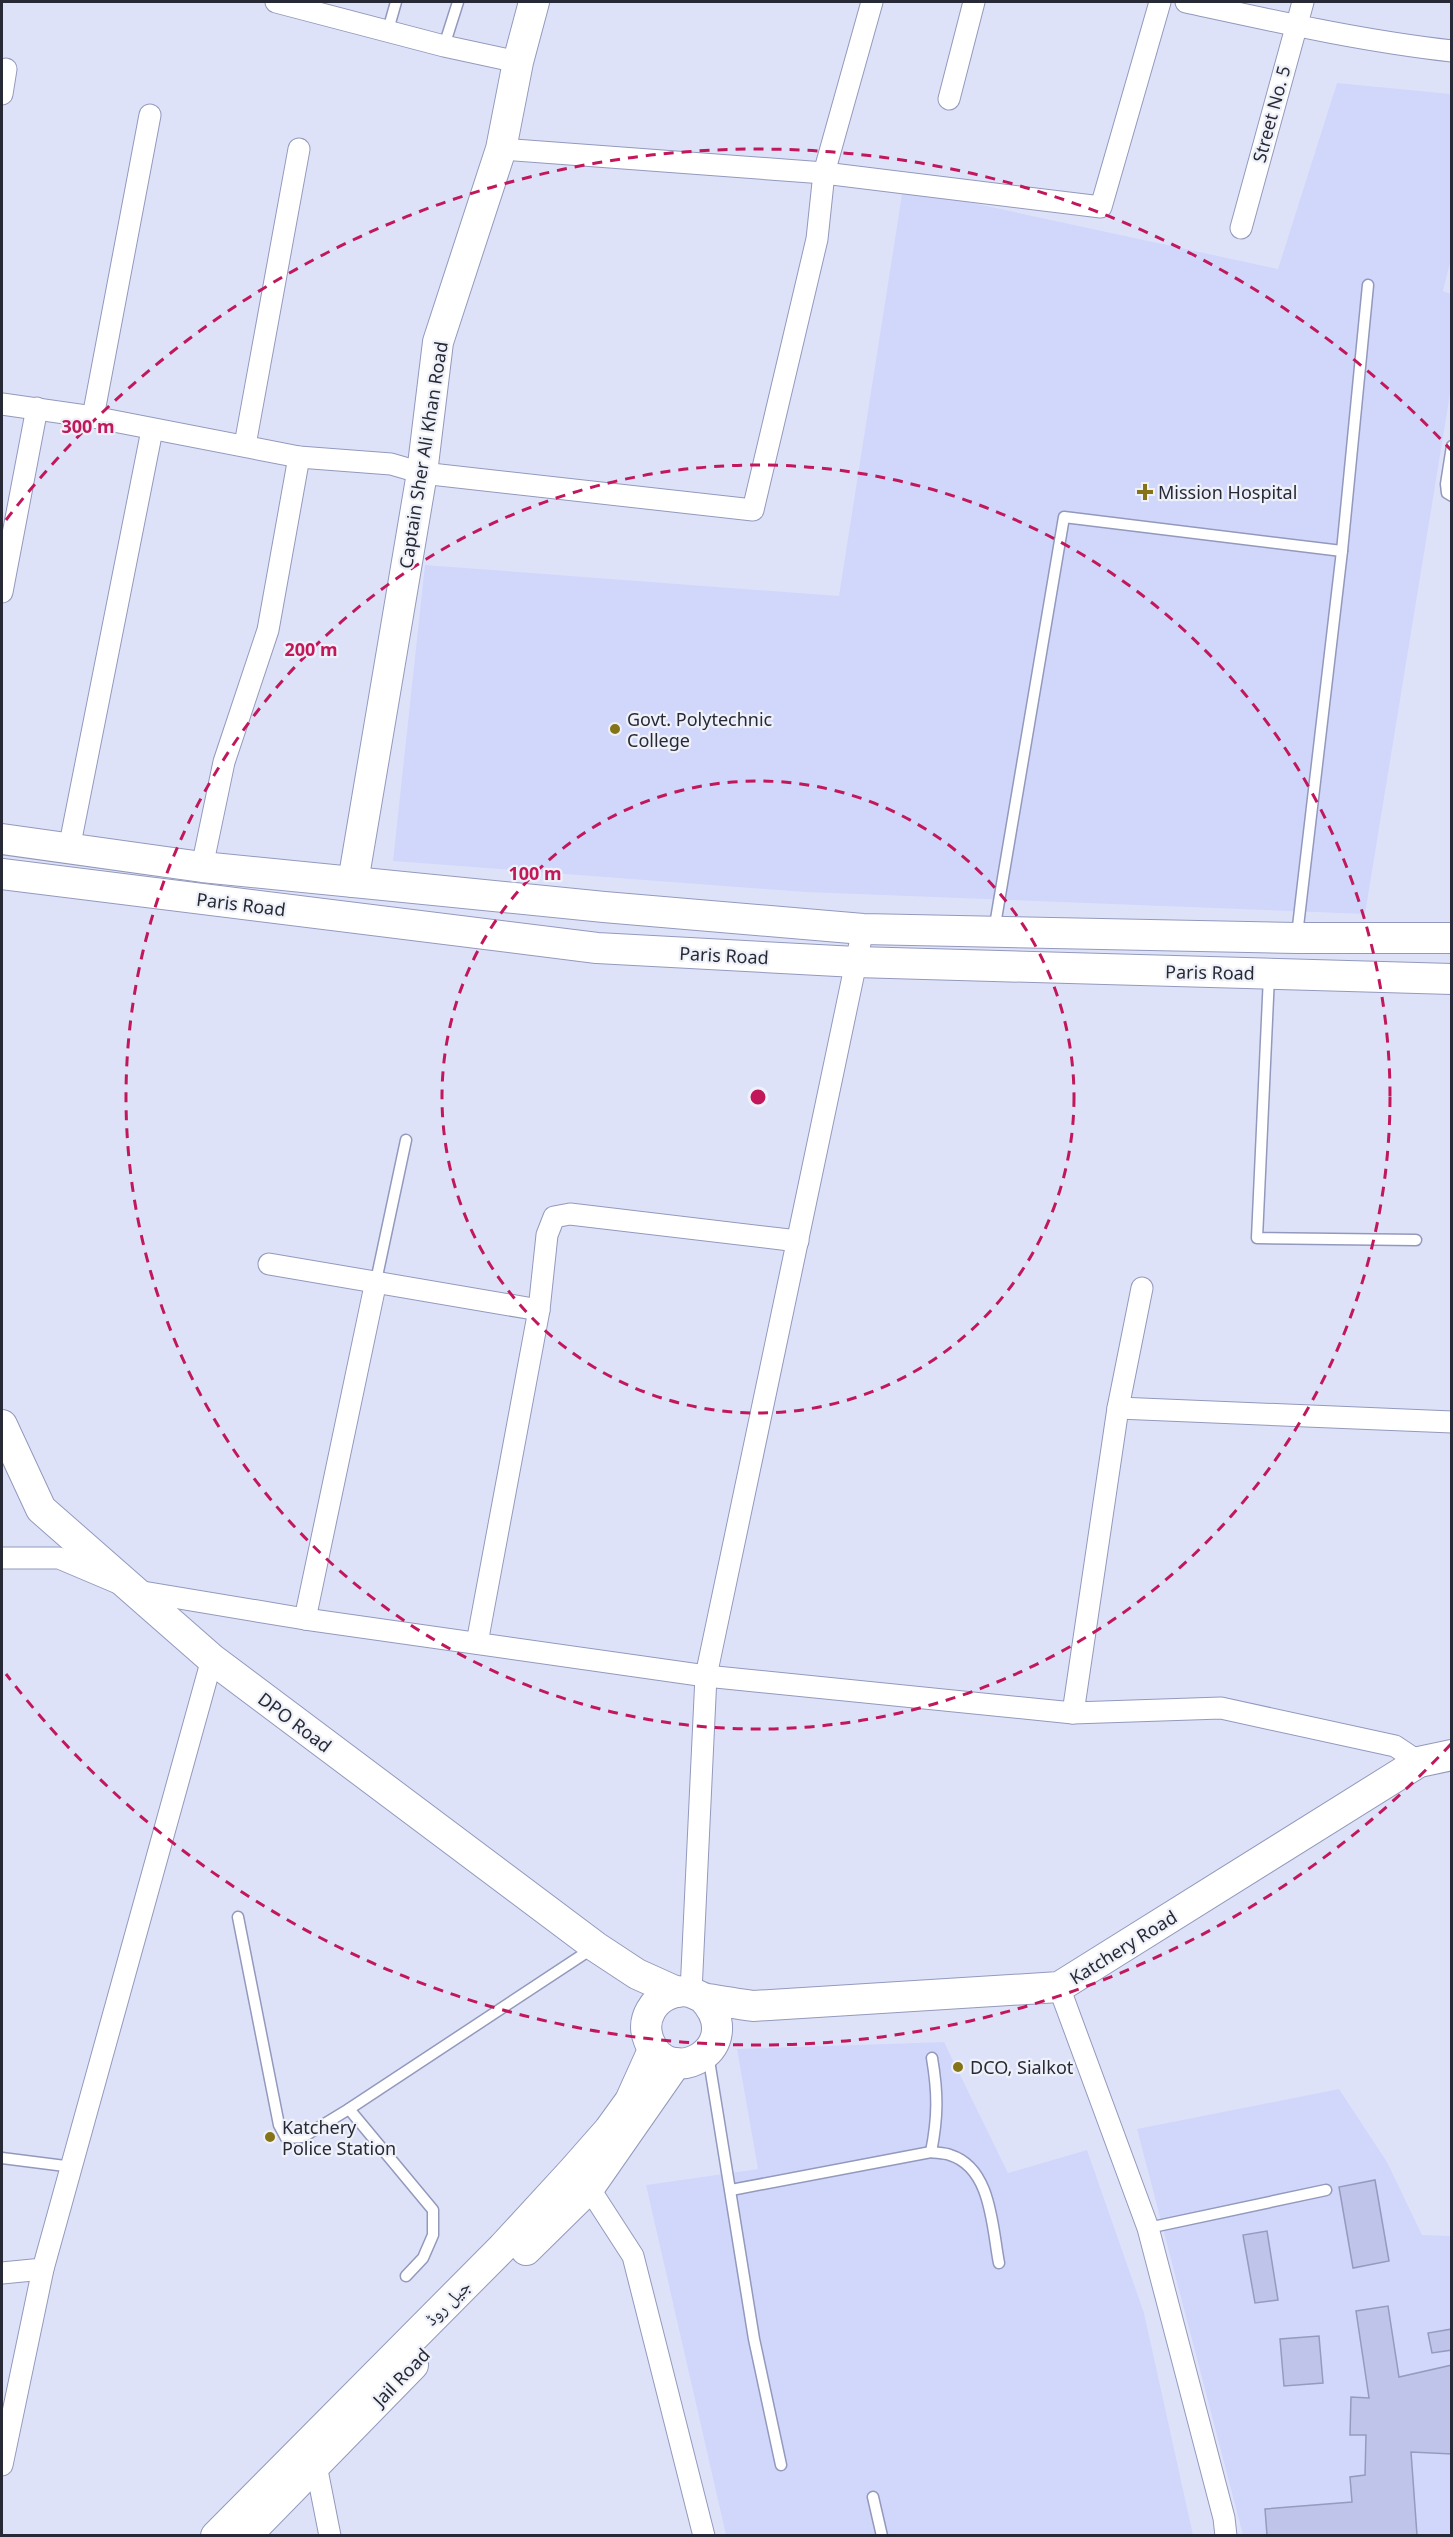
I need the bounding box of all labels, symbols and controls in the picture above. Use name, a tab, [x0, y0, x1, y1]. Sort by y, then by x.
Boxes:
street label: Street No. 5	[1247, 63, 1295, 165]
street label: Captain Sher Ali Khan Road	[393, 340, 453, 570]
text: 300 m	[61, 414, 115, 438]
place label: Mission Hospital	[1158, 480, 1297, 504]
marker: Mission Hospital	[1136, 483, 1154, 501]
text: 200 m	[284, 637, 338, 661]
place label: Govt. Polytechnic College	[627, 707, 773, 752]
marker: Govt. Polytechnic College	[608, 722, 622, 736]
text: 100 m	[508, 861, 562, 885]
street label: Paris Road	[195, 887, 287, 921]
street label: Paris Road	[679, 941, 769, 969]
street label: Paris Road	[1165, 959, 1255, 985]
centre of rings	[748, 1087, 768, 1107]
street label: DPO Road	[253, 1687, 337, 1757]
street label: Katchery Road	[1065, 1904, 1181, 1990]
place label: DCO, Sialkot	[970, 2055, 1074, 2079]
marker: DCO, Sialkot	[951, 2060, 965, 2074]
place label: Katchery Police Station	[282, 2115, 396, 2160]
marker: Katchery Police Station	[263, 2130, 277, 2144]
street label: جیل روڈ	[419, 2274, 475, 2330]
street label: Jail Road	[366, 2343, 435, 2413]

